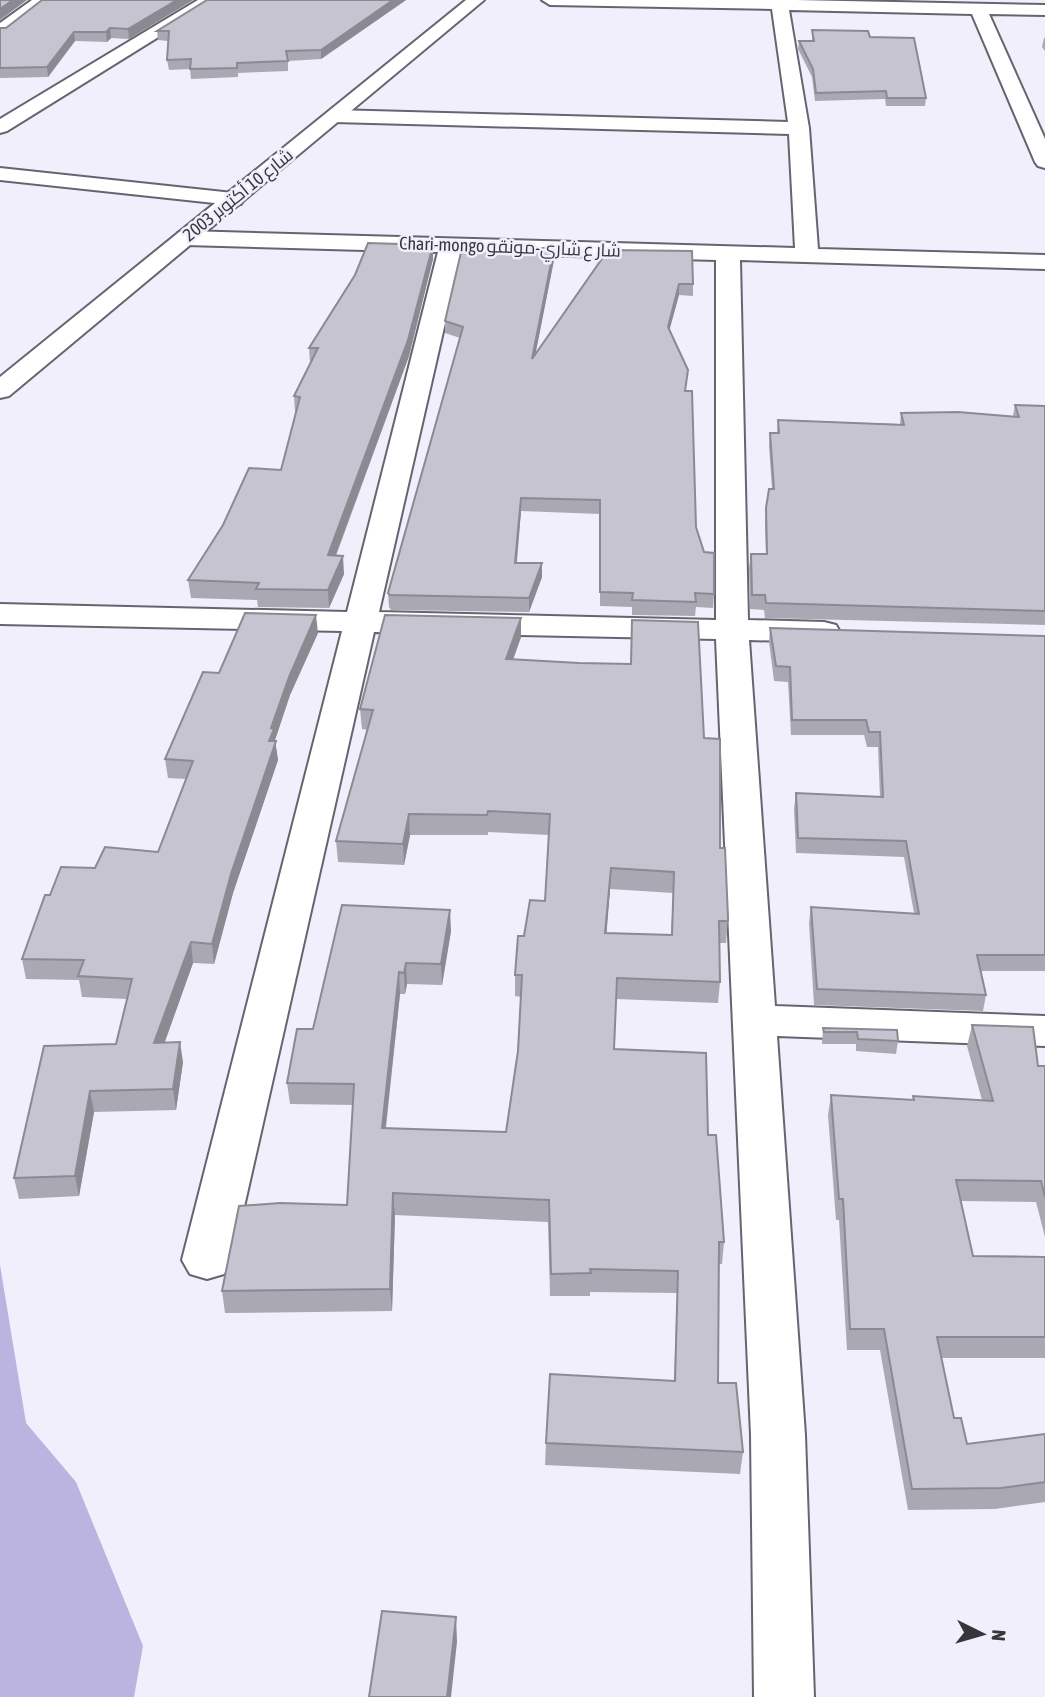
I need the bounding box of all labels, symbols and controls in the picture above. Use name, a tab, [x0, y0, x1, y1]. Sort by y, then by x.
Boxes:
street label: شارع 10 أكتوبر 2003	[179, 144, 298, 247]
street label: Chari-mongo شار ع شاري-مونقو	[399, 232, 621, 265]
north arrow	[947, 1599, 1017, 1669]
text: N	[987, 1629, 1010, 1642]

